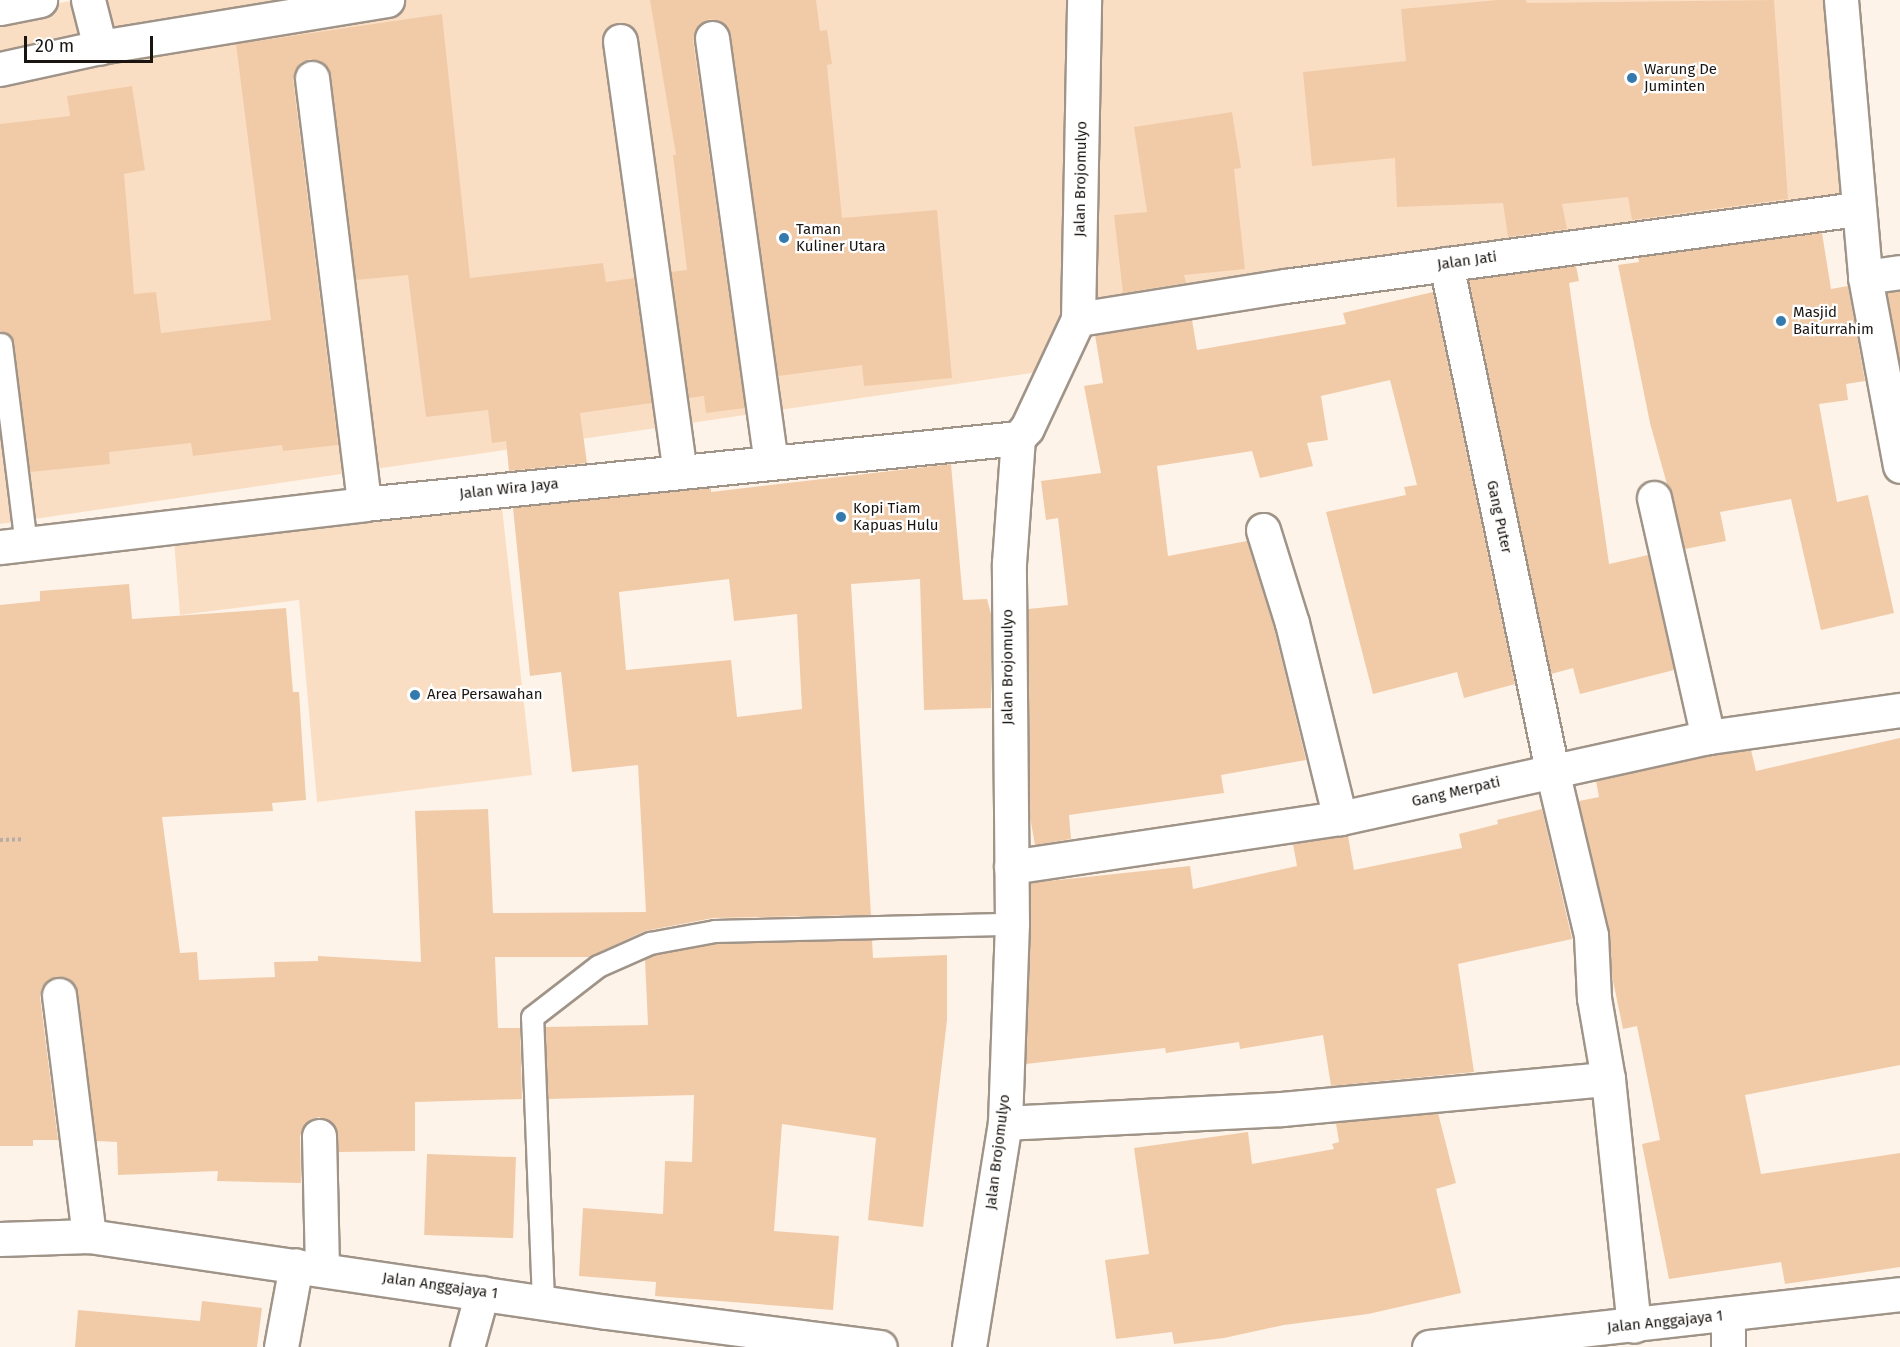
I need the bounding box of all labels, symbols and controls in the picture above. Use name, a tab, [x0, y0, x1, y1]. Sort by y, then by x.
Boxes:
scale bar	[27, 24, 156, 62]
text: 20 m	[35, 35, 74, 57]
place label: Warung De Juminten	[1644, 60, 1717, 95]
marker: Warung De Juminten	[1625, 71, 1639, 85]
street label: Jalan Brojomulyo	[1071, 121, 1091, 237]
place label: Taman Kuliner Utara	[796, 220, 886, 255]
marker: Taman Kuliner Utara	[777, 231, 791, 245]
street label: Jalan Jati	[1436, 248, 1498, 274]
place label: Masjid Baiturrahim	[1793, 303, 1874, 338]
marker: Masjid Baiturrahim	[1774, 314, 1788, 328]
street label: Jalan Wira Jaya	[459, 475, 559, 503]
street label: Gang Puter	[1482, 479, 1516, 555]
place label: Kopi Tiam Kapuas Hulu	[853, 499, 939, 534]
marker: Kopi Tiam Kapuas Hulu	[834, 510, 848, 524]
street label: Jalan Brojomulyo	[999, 609, 1017, 725]
place label: Area Persawahan	[427, 686, 543, 704]
marker: Area Persawahan	[408, 688, 422, 702]
street label: Gang Merpati	[1410, 773, 1502, 811]
street label: Jalan Brojomulyo	[982, 1093, 1014, 1211]
street label: Jalan Anggajaya 1	[381, 1269, 499, 1303]
street label: Jalan Anggajaya 1	[1606, 1307, 1724, 1337]

